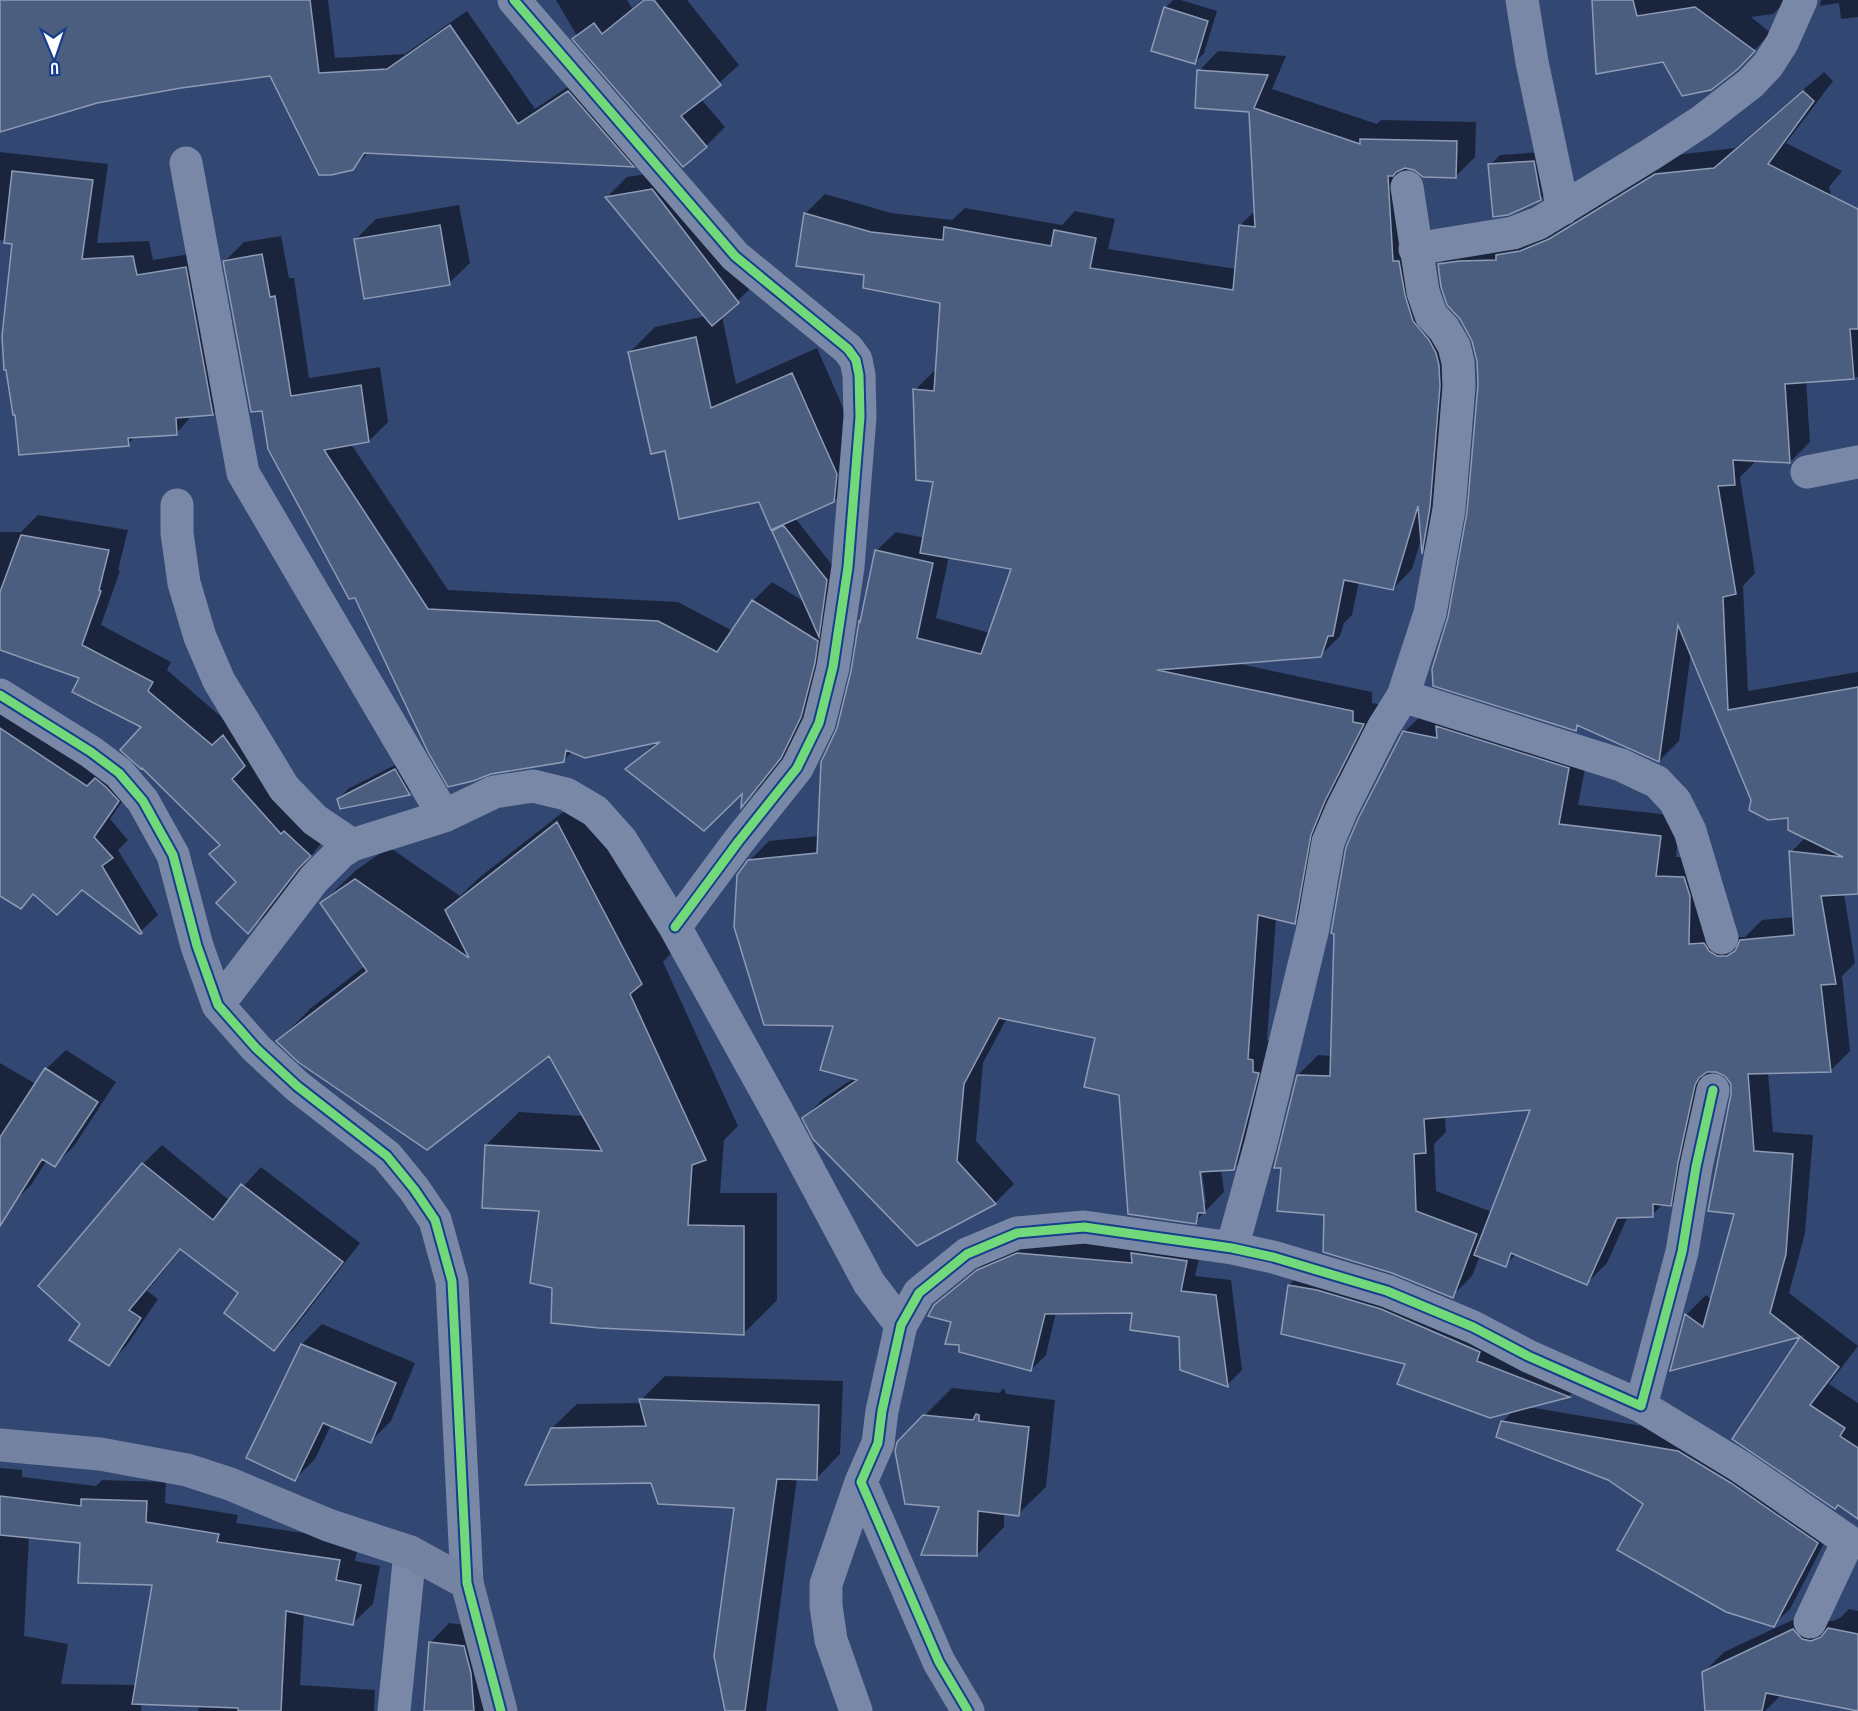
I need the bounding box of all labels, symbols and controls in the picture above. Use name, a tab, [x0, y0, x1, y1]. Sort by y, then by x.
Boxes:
north arrow	[24, 24, 84, 84]
text: U	[50, 59, 59, 79]

